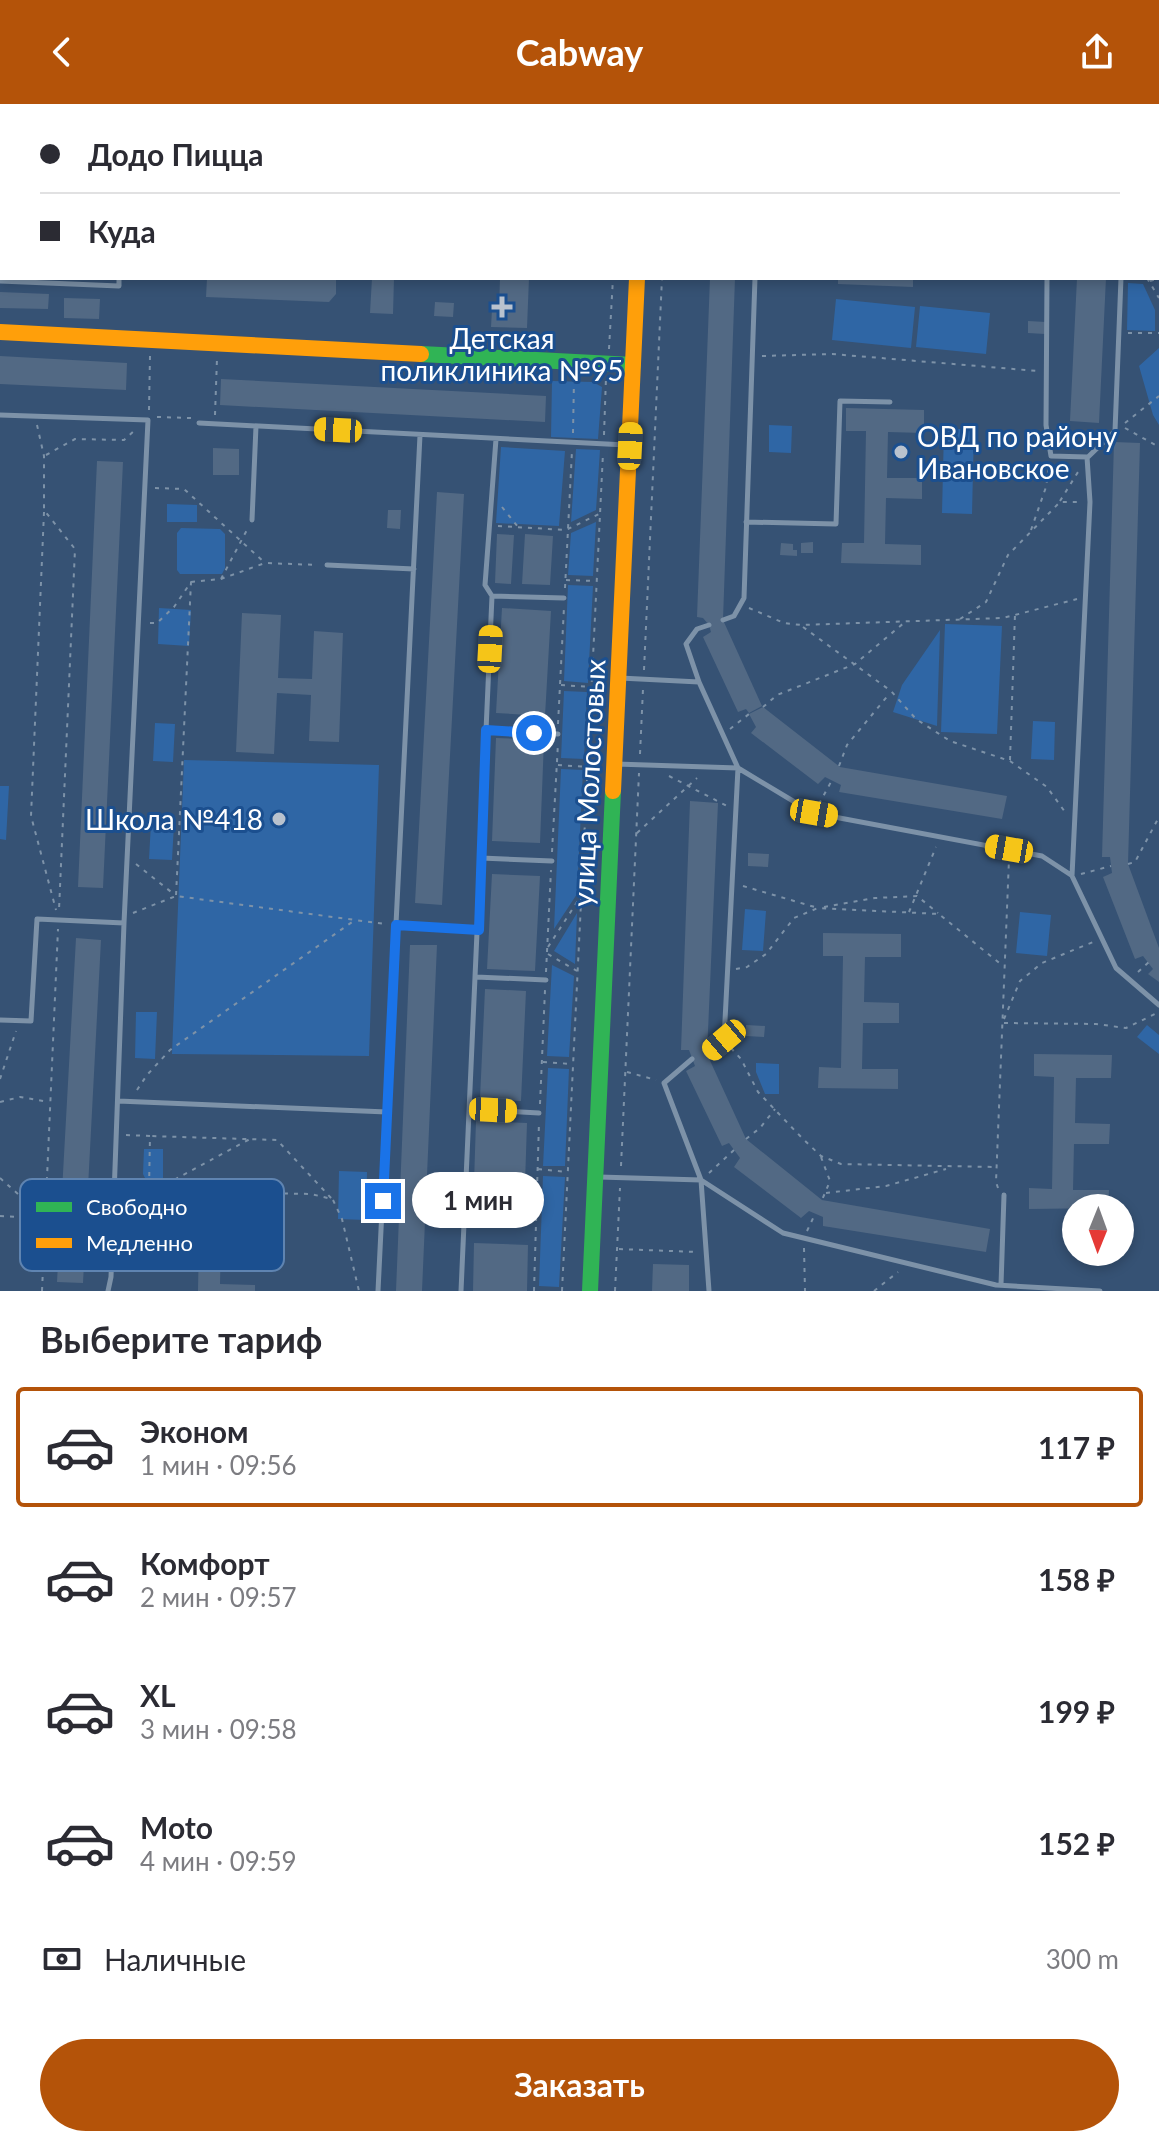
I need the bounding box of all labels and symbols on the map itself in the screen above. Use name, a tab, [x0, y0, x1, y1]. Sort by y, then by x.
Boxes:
marker: Детская поликлиника №95	[491, 296, 513, 318]
place label: Детская поликлиника №95	[380, 321, 624, 387]
car	[313, 417, 363, 443]
place label: ОВД по району Ивановское	[917, 419, 1118, 485]
car	[617, 421, 643, 471]
marker: ОВД по району Ивановское	[892, 443, 910, 461]
car	[477, 624, 503, 674]
street label: улица Молостовых	[565, 658, 611, 908]
route start	[516, 715, 552, 751]
car	[788, 797, 840, 829]
place label: Школа №418	[85, 802, 263, 836]
marker: Школа №418	[270, 810, 288, 828]
car	[983, 833, 1035, 865]
car	[698, 1015, 750, 1065]
car	[468, 1097, 518, 1123]
callout: 1 мин	[411, 1173, 543, 1229]
legend	[20, 1179, 284, 1271]
route end	[365, 1183, 401, 1219]
text: Свободно	[86, 1193, 187, 1220]
north arrow	[1062, 1194, 1134, 1266]
text: Медленно	[86, 1229, 193, 1256]

